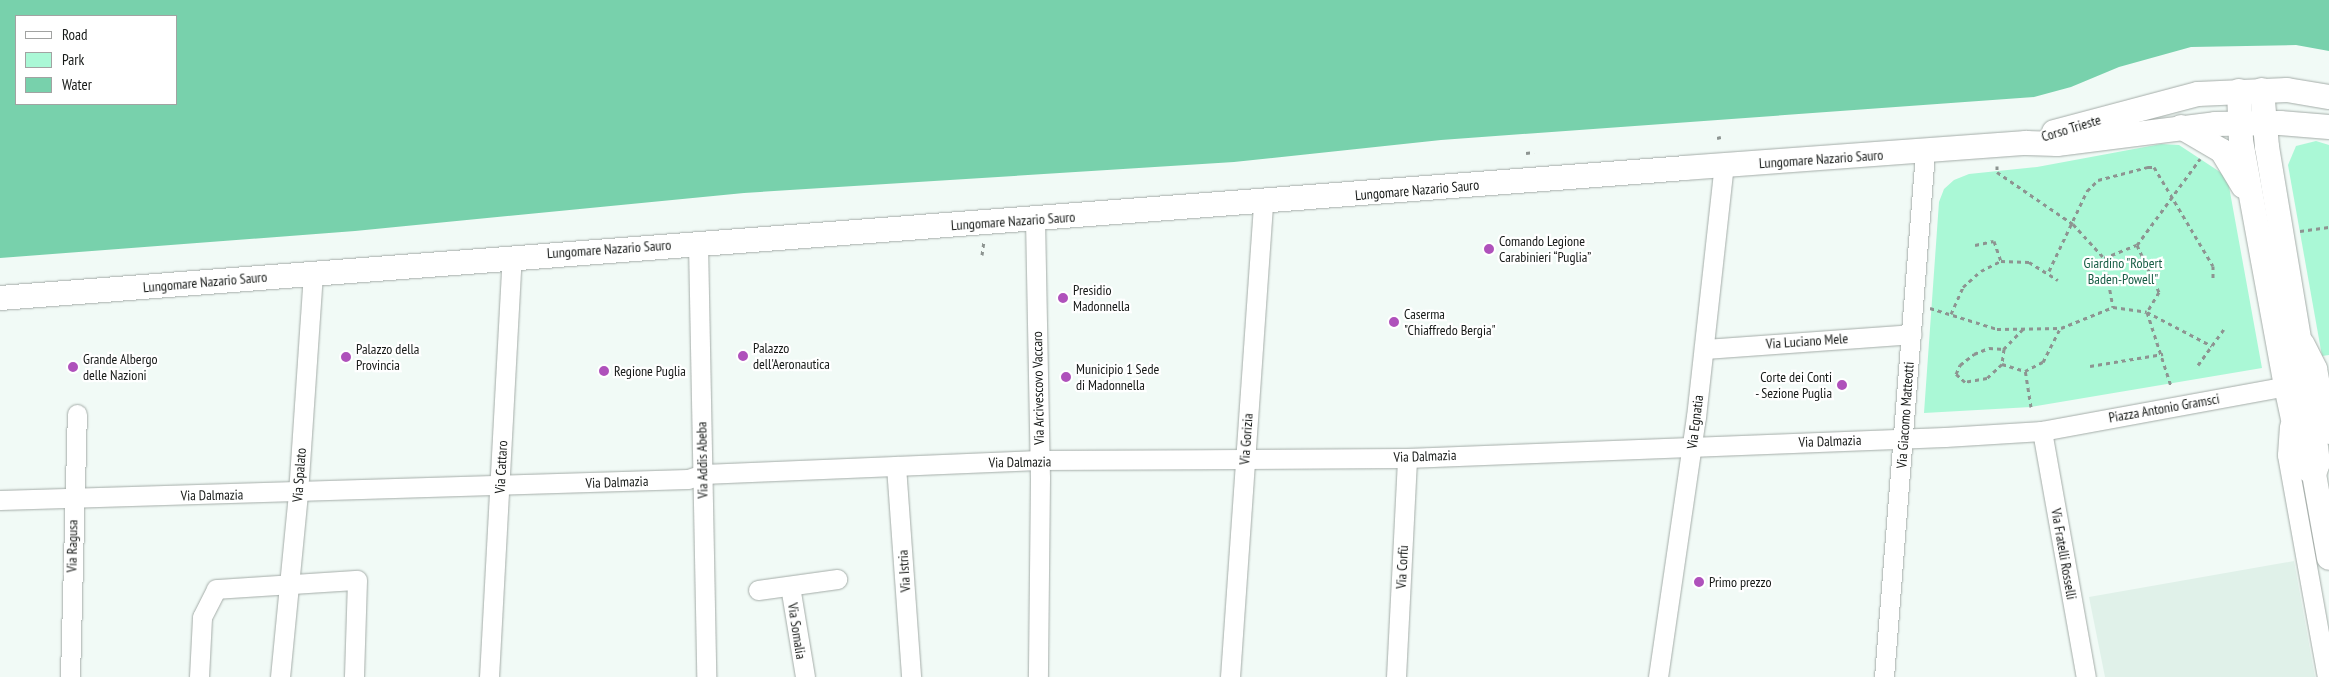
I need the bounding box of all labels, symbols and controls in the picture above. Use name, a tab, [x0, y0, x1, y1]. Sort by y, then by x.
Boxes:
legend	[15, 15, 178, 105]
text: Road	[62, 25, 88, 44]
text: Park	[62, 50, 84, 69]
text: Water	[62, 75, 92, 94]
street label: Corso Trieste	[2039, 111, 2103, 145]
street label: Lungomare Nazario Sauro	[1758, 146, 1884, 172]
street label: Lungomare Nazario Sauro	[1354, 176, 1480, 204]
street label: Lungomare Nazario Sauro	[950, 208, 1076, 234]
place label: Comando Legione Carabinieri “Puglia”	[1499, 233, 1592, 266]
street label: Lungomare Nazario Sauro	[546, 236, 672, 262]
marker: Comando Legione Carabinieri “Puglia”	[1483, 243, 1495, 255]
park label: Giardino "Robert Baden-Powell"	[2083, 255, 2163, 288]
street label: Lungomare Nazario Sauro	[142, 268, 268, 296]
place label: Presidio Madonnella	[1073, 282, 1130, 314]
marker: Presidio Madonnella	[1057, 292, 1069, 304]
place label: Caserma "Chiaffredo Bergia"	[1404, 306, 1495, 338]
marker: Caserma "Chiaffredo Bergia"	[1388, 316, 1400, 328]
street label: Via Luciano Mele	[1765, 330, 1849, 352]
street label: Via Arcivescovo Vaccaro	[1029, 331, 1047, 445]
place label: Palazzo dell'Aeronautica	[753, 340, 830, 372]
place label: Palazzo della Provincia	[356, 341, 419, 374]
marker: Palazzo dell'Aeronautica	[737, 350, 749, 362]
place label: Grande Albergo delle Nazioni	[83, 351, 158, 384]
marker: Palazzo della Provincia	[340, 351, 352, 363]
marker: Grande Albergo delle Nazioni	[67, 361, 79, 373]
place label: Municipio 1 Sede di Madonnella	[1076, 361, 1159, 394]
street label: Via Giacomo Matteotti	[1893, 361, 1917, 469]
place label: Regione Puglia	[614, 363, 686, 379]
marker: Regione Puglia	[598, 365, 610, 377]
place label: Corte dei Conti - Sezione Puglia	[1754, 369, 1832, 402]
marker: Municipio 1 Sede di Madonnella	[1060, 371, 1072, 383]
marker: Corte dei Conti - Sezione Puglia	[1836, 379, 1848, 391]
street label: Piazza Antonio Gramsci	[2107, 390, 2221, 426]
street label: Via Egnatia	[1683, 394, 1707, 450]
street label: Via Gorizia	[1236, 413, 1256, 465]
street label: Via Addis Abeba	[693, 421, 711, 499]
street label: Via Dalmazia	[1798, 432, 1862, 450]
street label: Via Cattaro	[491, 440, 511, 494]
street label: Via Spalato	[289, 447, 309, 503]
street label: Via Dalmazia	[1393, 447, 1457, 465]
street label: Via Dalmazia	[989, 453, 1051, 471]
street label: Via Dalmazia	[585, 473, 649, 491]
street label: Via Dalmazia	[181, 486, 243, 504]
street label: Via Fratelli Rosselli	[2048, 507, 2080, 601]
street label: Via Ragusa	[63, 519, 81, 573]
street label: Via Corfù	[1392, 545, 1412, 589]
street label: Via Istria	[894, 549, 914, 593]
place label: Primo prezzo	[1709, 574, 1771, 590]
marker: Primo prezzo	[1693, 576, 1705, 588]
street label: Via Somalia	[784, 602, 810, 660]

